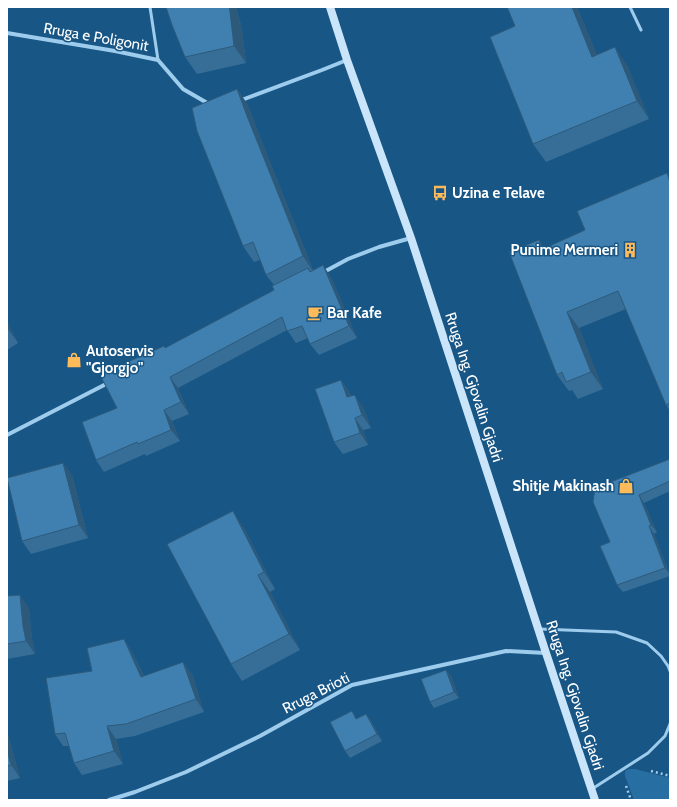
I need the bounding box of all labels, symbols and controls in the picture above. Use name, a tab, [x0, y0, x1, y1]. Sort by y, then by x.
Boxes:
street label: Rruga e Poligonit	[42, 19, 150, 55]
bus stop icon: Uzina e Telave	[431, 184, 449, 202]
place label: Uzina e Telave	[452, 184, 545, 202]
place label: Punime Mermeri	[511, 241, 618, 259]
building icon: Punime Mermeri	[621, 241, 639, 259]
cafe icon: Bar Kafe	[306, 304, 324, 322]
place label: Bar Kafe	[327, 304, 382, 322]
street label: Rruga Ing. Gjovalin Gjadri	[441, 310, 507, 464]
place label: Autoservis "Gjorgjo"	[86, 342, 154, 377]
shop icon: Autoservis "Gjorgjo"	[65, 351, 83, 369]
place label: Shitje Makinash	[513, 477, 614, 495]
shop icon: Shitje Makinash	[617, 477, 635, 495]
street label: Rruga Ing. Gjovalin Gjadri	[542, 618, 608, 772]
street label: Rruga Brioti	[280, 668, 352, 718]

